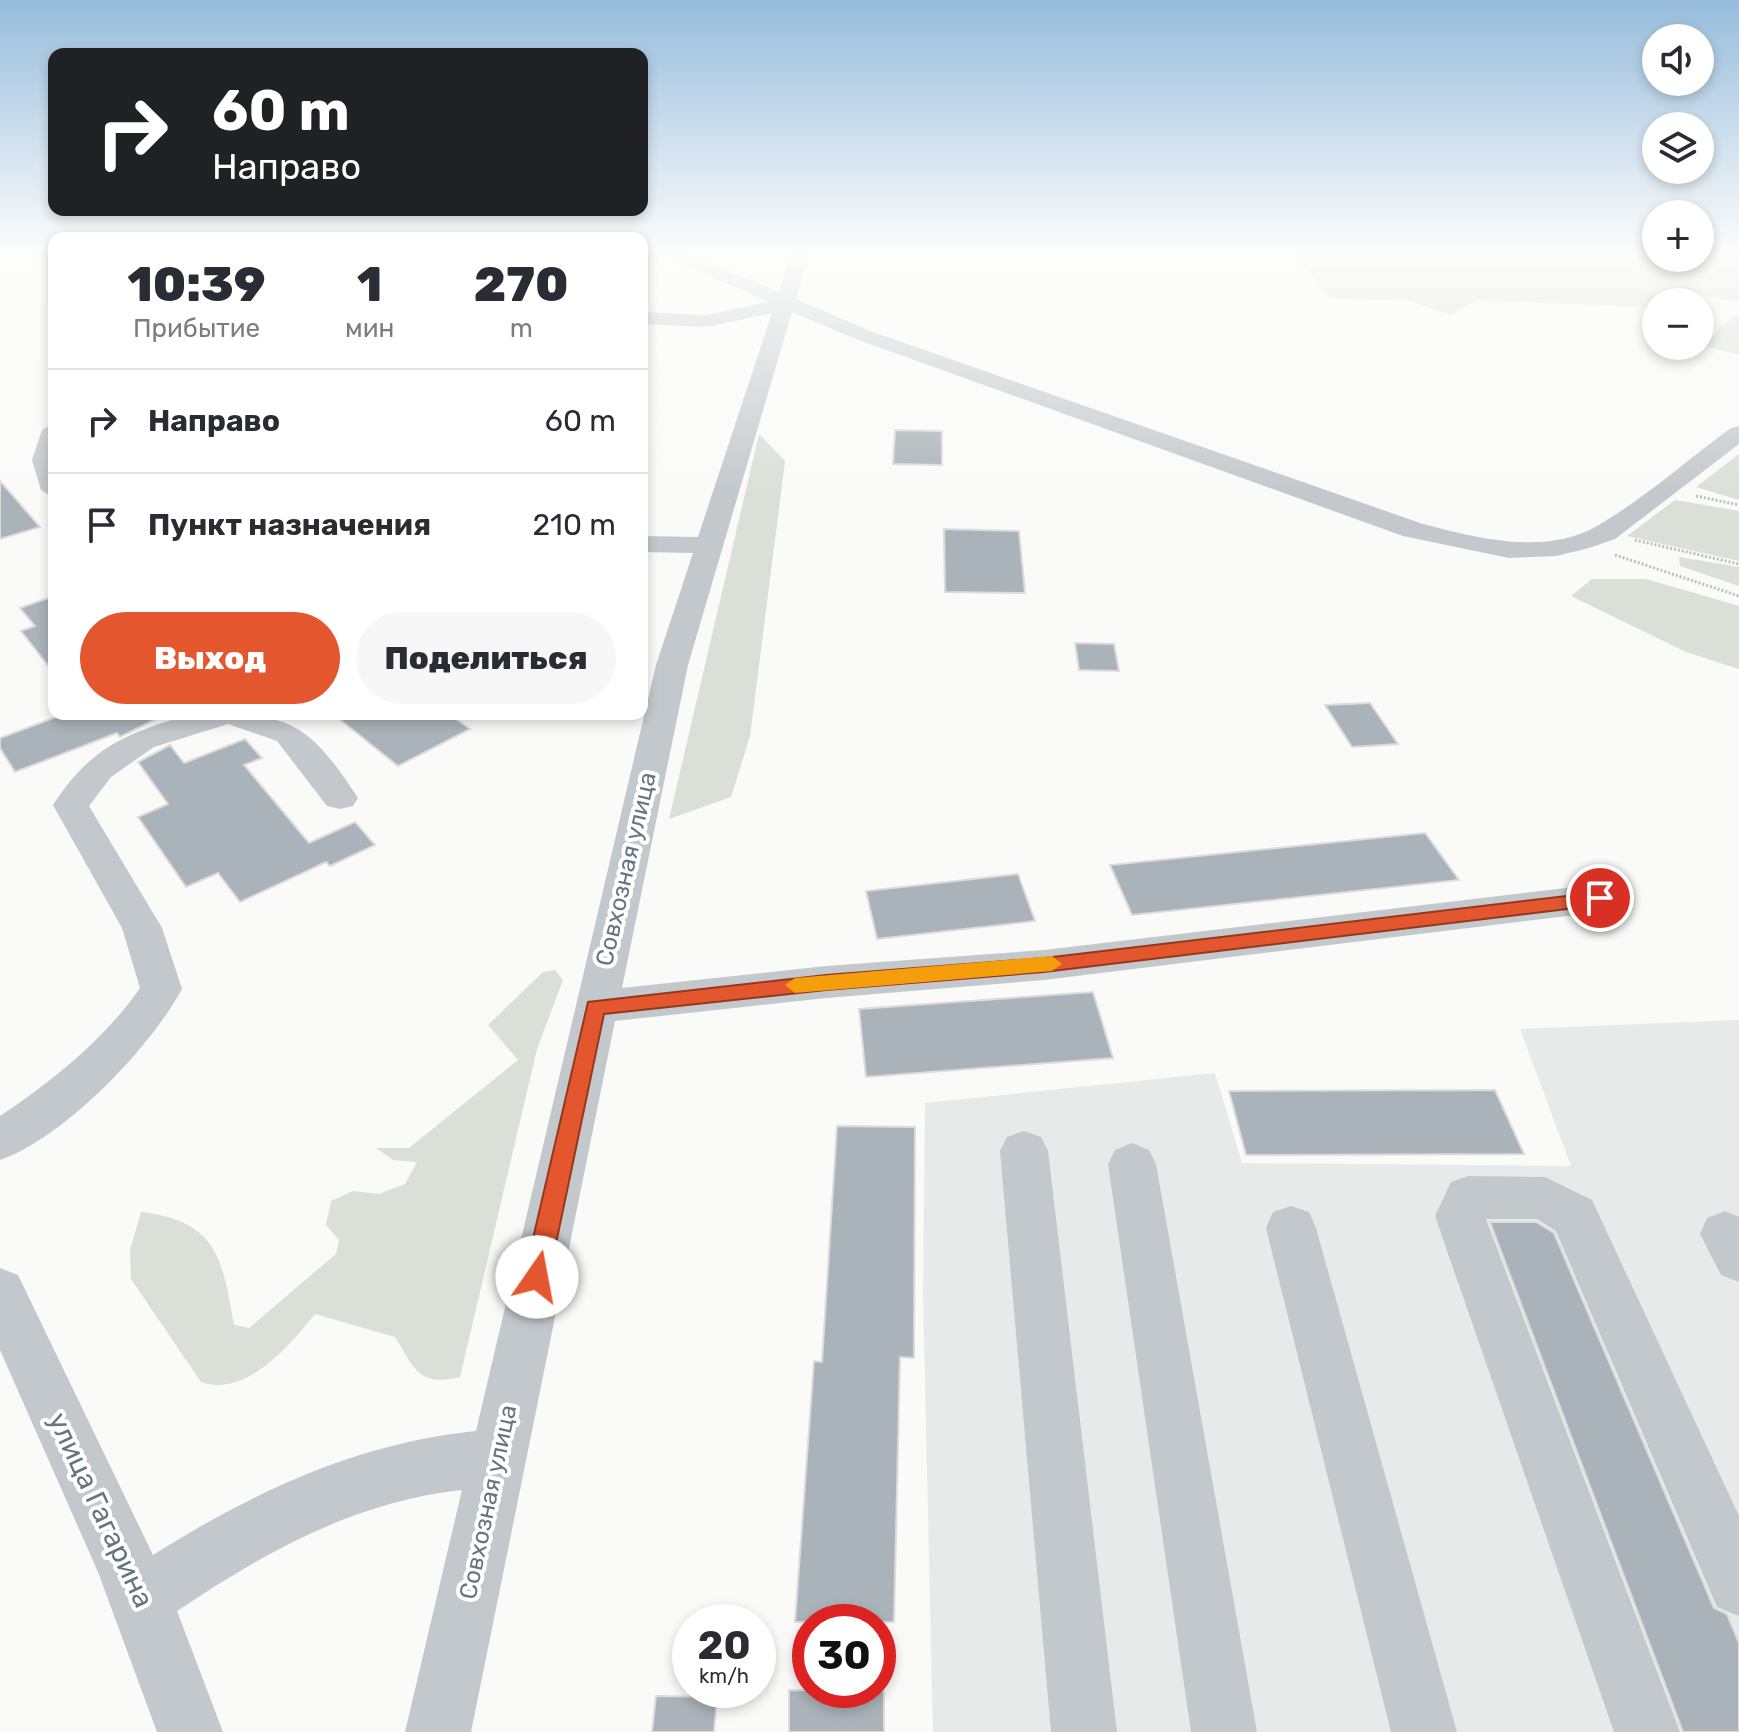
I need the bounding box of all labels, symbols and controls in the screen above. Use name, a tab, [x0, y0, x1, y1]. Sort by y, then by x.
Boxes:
map controls	[1642, 24, 1714, 360]
button: sound	[1642, 24, 1714, 96]
text: 60 m	[212, 78, 350, 144]
icon: right	[80, 80, 184, 184]
button: layers	[1642, 112, 1714, 184]
text: Направо	[212, 145, 361, 188]
button: +	[1642, 200, 1714, 272]
text: 10:39	[127, 256, 266, 313]
text: 1	[357, 256, 382, 313]
text: 270	[474, 256, 569, 313]
button: −	[1642, 288, 1714, 360]
text: Прибытие	[133, 313, 260, 344]
text: мин	[345, 313, 394, 344]
text: m	[510, 313, 533, 344]
icon: right	[80, 399, 124, 443]
text: Направо	[148, 403, 280, 439]
text: 60 m	[545, 403, 616, 439]
icon: arrive	[80, 503, 124, 547]
text: Пункт назначения	[148, 507, 431, 543]
text: 210 m	[532, 507, 616, 543]
button: Выход	[80, 612, 340, 704]
button: Поделиться	[356, 612, 616, 704]
street label: Совхозная улица	[590, 769, 662, 969]
pin	[1566, 864, 1634, 932]
icon: arrive	[1578, 876, 1622, 920]
position arrow	[495, 1235, 579, 1319]
street label: Совхозная улица	[454, 1402, 522, 1602]
street label: улица Гагарина	[41, 1407, 161, 1613]
speed limit sign: 30	[792, 1604, 896, 1708]
text: 20	[697, 1622, 751, 1669]
text: km/h	[699, 1664, 749, 1688]

